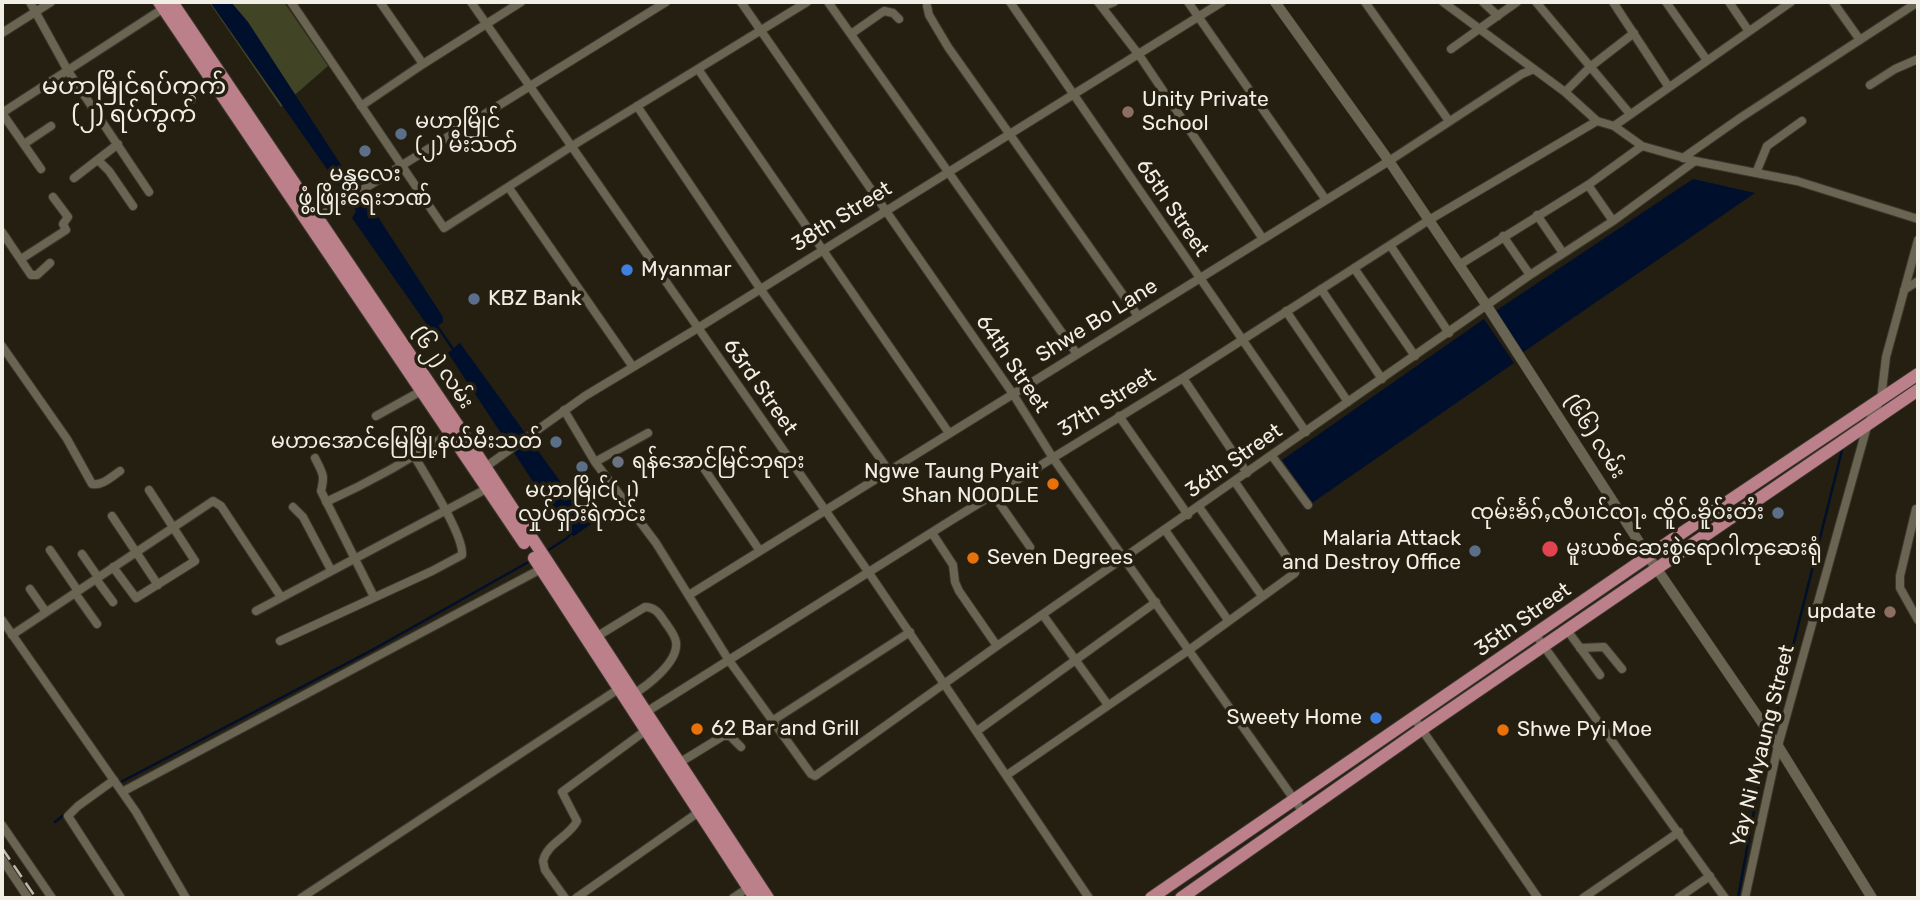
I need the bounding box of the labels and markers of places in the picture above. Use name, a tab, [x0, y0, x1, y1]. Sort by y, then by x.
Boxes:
place label: Unity Private School	[1142, 87, 1269, 137]
marker: Unity Private School	[1120, 104, 1136, 120]
place label: မဟာမြိုင် (၂) မီးသတ်	[415, 109, 517, 159]
marker: မဟာမြိုင် (၂) မီးသတ်	[393, 126, 409, 142]
marker: မန္တလေး ဖွံ့ဖြိုးရေးဘဏ်	[357, 143, 373, 159]
place label: မန္တလေး ဖွံ့ဖြိုးရေးဘဏ်	[298, 162, 432, 212]
place label: Myanmar	[641, 257, 731, 283]
marker: Myanmar	[619, 262, 635, 278]
place label: KBZ Bank	[488, 286, 582, 312]
marker: KBZ Bank	[466, 291, 482, 307]
place label: မဟာအောင်မြေမြို့နယ်မီးသတ်	[271, 429, 542, 455]
marker: မဟာအောင်မြေမြို့နယ်မီးသတ်	[548, 434, 564, 450]
place label: ရန်အောင်မြင်ဘုရား	[632, 449, 805, 475]
marker: ရန်အောင်မြင်ဘုရား	[610, 454, 626, 470]
marker: မဟာမြိုင်(၂) လှုပ်ရှားရဲကင်း	[574, 459, 590, 475]
place label: Ngwe Taung Pyait Shan NOODLE	[864, 459, 1039, 509]
marker: Ngwe Taung Pyait Shan NOODLE	[1045, 476, 1061, 492]
place label: မဟာမြိုင်(၂) လှုပ်ရှားရဲကင်း	[518, 478, 646, 528]
place label: ၸုမ်းၶႅၵ်ႇလီပၢင်ၸႃႉ ၸိူဝ်ႉၶိူဝ်းတႆး	[1470, 500, 1764, 526]
marker: ၸုမ်းၶႅၵ်ႇလီပၢင်ၸႃႉ ၸိူဝ်ႉၶိူဝ်းတႆး	[1770, 505, 1786, 521]
place label: Malaria Attack and Destroy Office	[1282, 526, 1461, 576]
place label: မူးယစ်ဆေးစွဲရောဂါကုဆေးရုံ	[1566, 536, 1822, 562]
marker: မူးယစ်ဆေးစွဲရောဂါကုဆေးရုံ	[1540, 539, 1560, 559]
marker: Malaria Attack and Destroy Office	[1467, 543, 1483, 559]
place label: Seven Degrees	[987, 545, 1133, 571]
marker: Seven Degrees	[965, 550, 981, 566]
place label: update	[1807, 599, 1876, 625]
marker: update	[1882, 604, 1898, 620]
place label: Sweety Home	[1227, 705, 1362, 731]
marker: Sweety Home	[1368, 710, 1384, 726]
place label: 62 Bar and Grill	[711, 716, 859, 742]
place label: Shwe Pyi Moe	[1517, 717, 1652, 743]
marker: 62 Bar and Grill	[689, 721, 705, 737]
marker: Shwe Pyi Moe	[1495, 722, 1511, 738]

